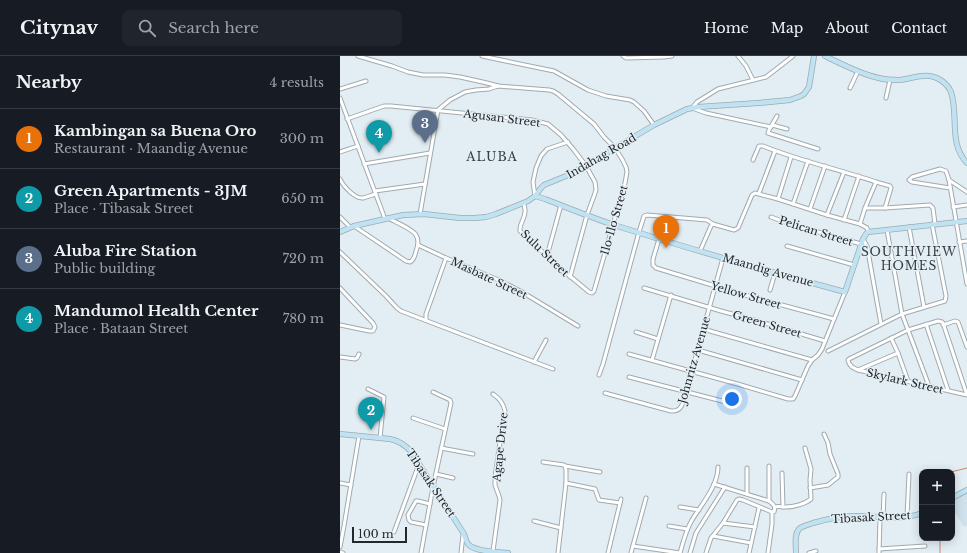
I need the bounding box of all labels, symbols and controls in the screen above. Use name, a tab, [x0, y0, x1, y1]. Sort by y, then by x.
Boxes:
search box	[122, 10, 402, 46]
text: Citynav	[20, 16, 98, 39]
icon: search	[136, 17, 158, 39]
text: Search here	[168, 18, 259, 37]
text: Home	[704, 19, 749, 37]
text: Map	[771, 19, 803, 37]
text: About	[825, 19, 869, 37]
text: Contact	[891, 19, 947, 37]
text: Nearby	[16, 72, 82, 93]
text: 4 results	[270, 74, 324, 91]
street label: Agusan Street	[462, 106, 542, 130]
pin: 3	[412, 110, 438, 143]
pin: 4	[366, 120, 392, 153]
text: Kambingan sa Buena Oro	[54, 121, 256, 140]
text: 1	[26, 130, 32, 147]
text: 300 m	[280, 130, 324, 147]
street label: Indahag Road	[564, 130, 639, 182]
text: Restaurant · Maandig Avenue	[54, 140, 248, 157]
district label: ALUBA	[465, 149, 518, 164]
text: Green Apartments - 3JM	[54, 181, 247, 200]
street label: Ilo-Ilo Street	[597, 183, 631, 256]
text: 2	[25, 190, 33, 207]
text: 650 m	[281, 190, 324, 207]
text: Place · Tibasak Street	[54, 200, 193, 217]
street label: Pelican Street	[777, 213, 856, 249]
pin: 1	[653, 215, 679, 248]
street label: Sulu Street	[518, 227, 573, 280]
text: Aluba Fire Station	[54, 241, 197, 260]
district label: SOUTHVIEW HOMES	[861, 244, 957, 273]
text: 3	[25, 250, 33, 267]
text: 720 m	[283, 250, 324, 267]
street label: Maandig Avenue	[721, 250, 815, 290]
street label: Masbate Street	[448, 254, 530, 302]
text: Public building	[54, 260, 155, 277]
street label: Yellow Street	[708, 278, 784, 312]
text: Mandumol Health Center	[54, 301, 259, 320]
street label: Green Street	[731, 307, 804, 341]
text: 4	[25, 310, 33, 327]
text: 780 m	[283, 310, 324, 327]
street label: Johnritz Avenue	[674, 315, 713, 407]
text: Place · Bataan Street	[54, 320, 188, 337]
street label: Skylark Street	[865, 365, 946, 397]
your location	[722, 389, 742, 409]
pin: 2	[358, 397, 384, 430]
street label: Agape Drive	[489, 412, 511, 483]
street label: Tibasak Street	[403, 446, 459, 521]
map controls	[919, 469, 955, 541]
button: +	[919, 469, 955, 505]
button: −	[919, 505, 955, 541]
street label: Tibasak Street	[831, 508, 912, 526]
scale bar	[352, 525, 407, 544]
text: 100 m	[358, 527, 394, 541]

